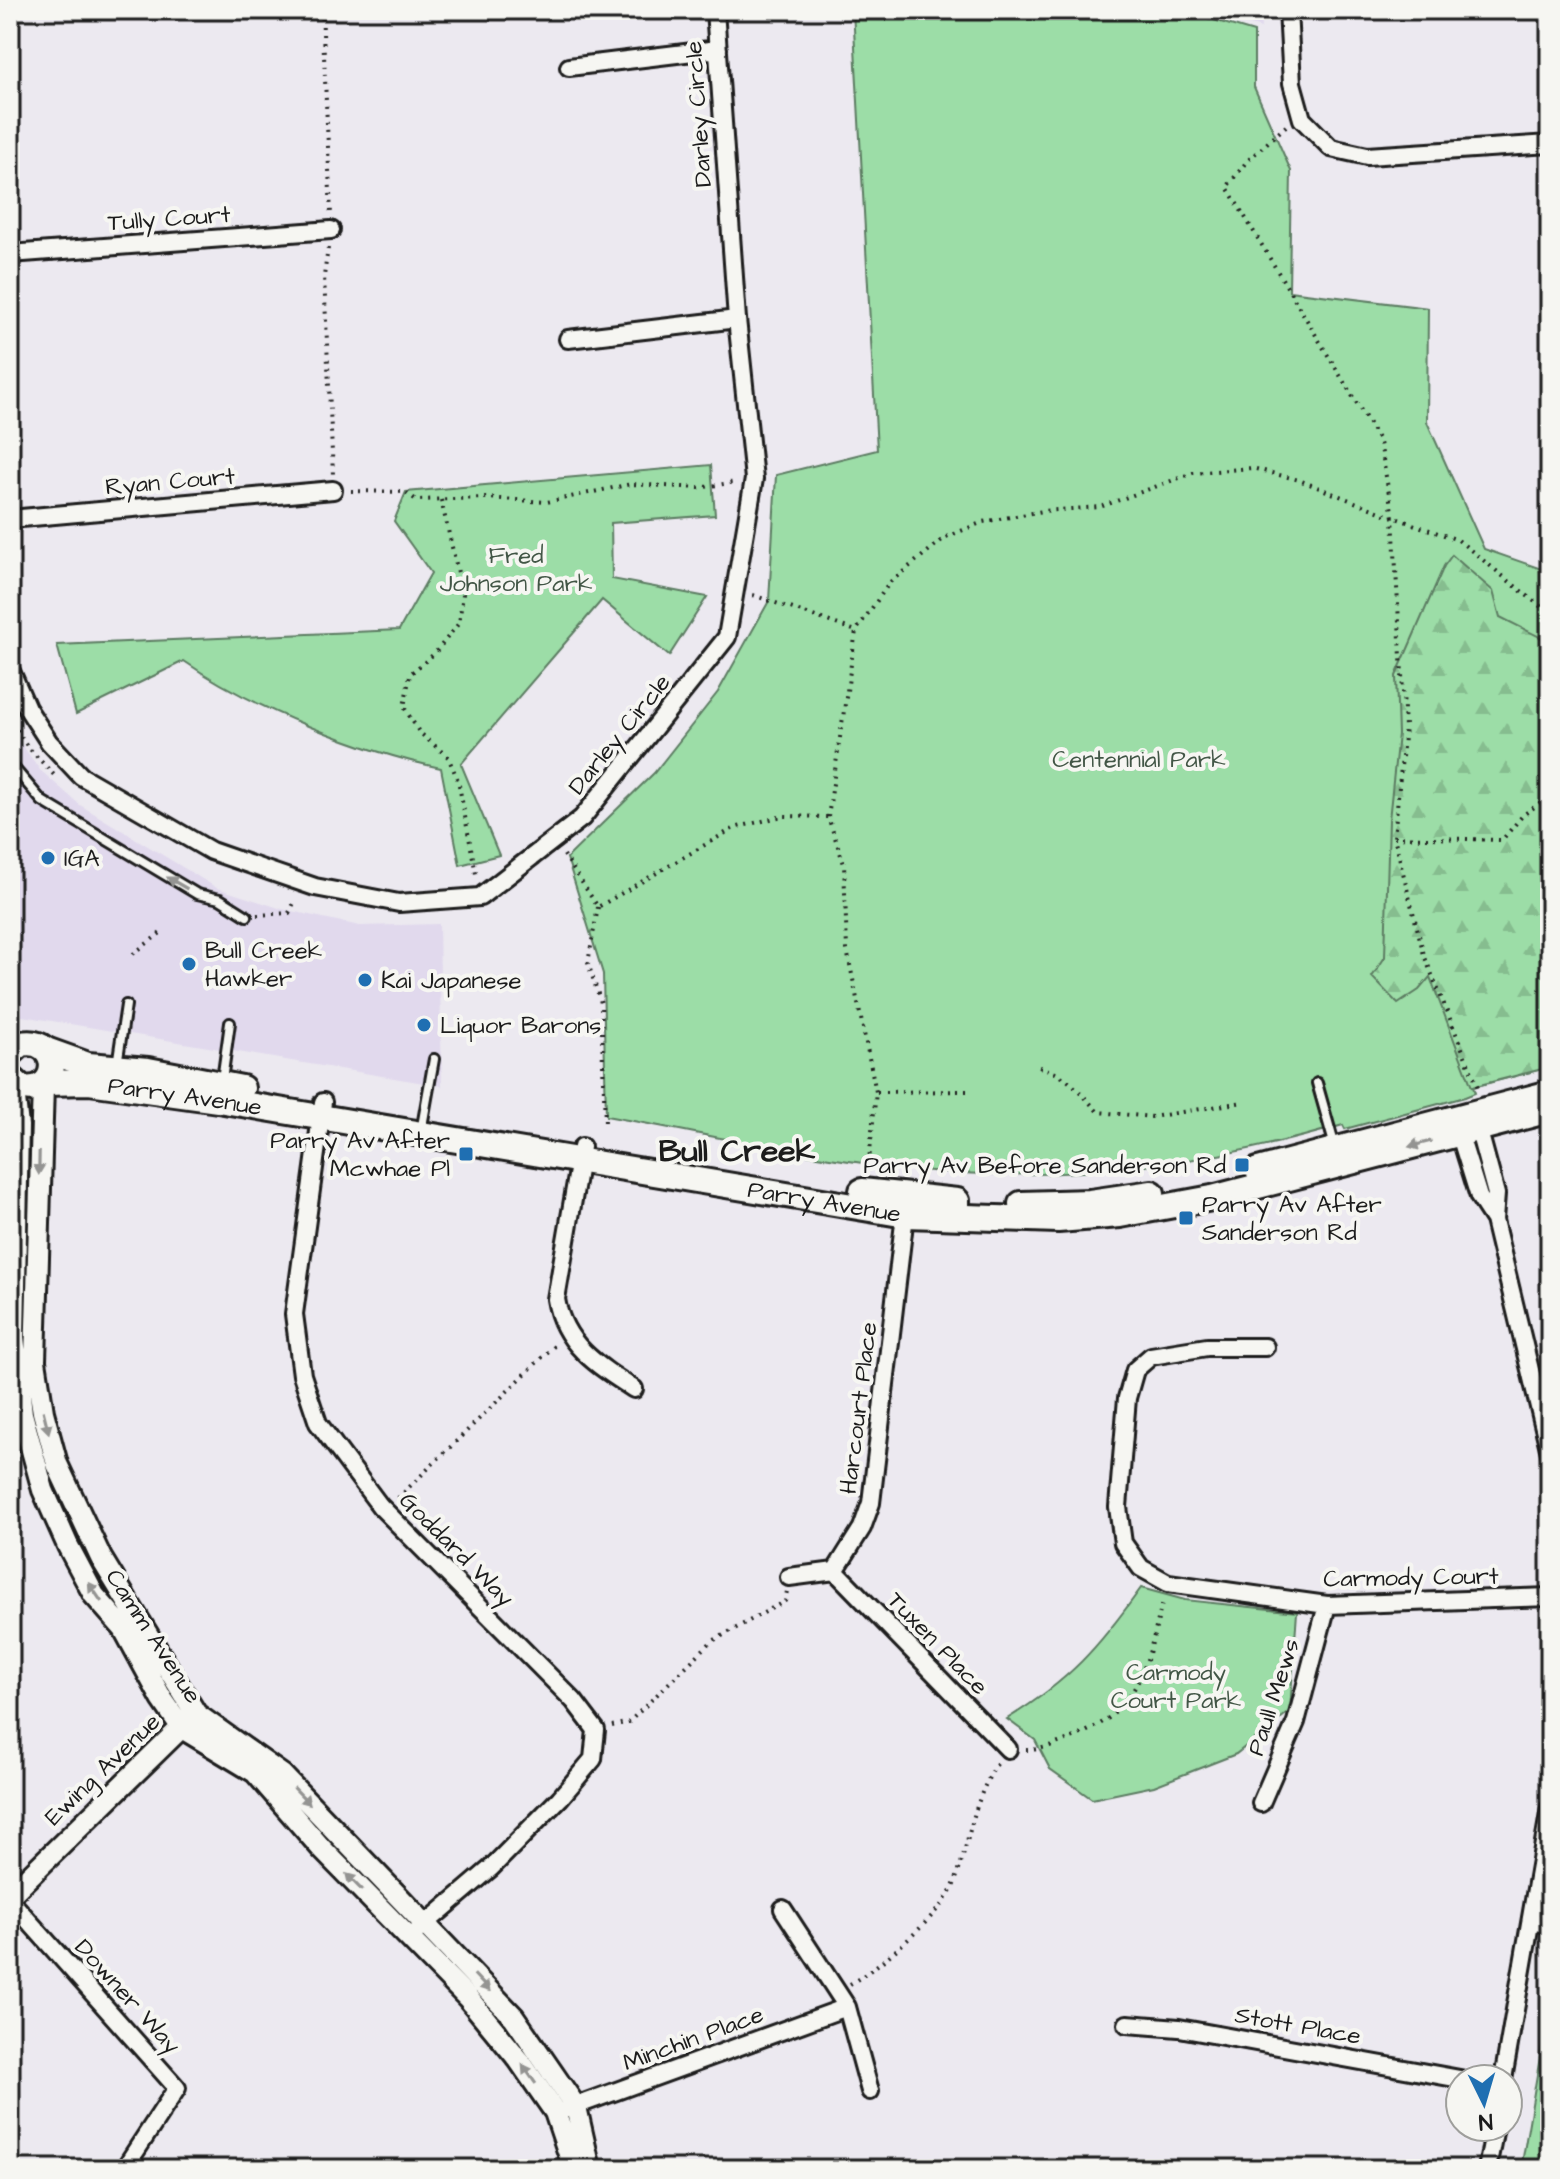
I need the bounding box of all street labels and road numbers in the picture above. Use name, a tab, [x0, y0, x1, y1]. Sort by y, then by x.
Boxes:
street label: Darley Circle	[677, 40, 722, 188]
street label: Tully Court	[106, 198, 232, 241]
street label: Ryan Court	[104, 459, 237, 506]
street label: Darley Circle	[561, 667, 680, 803]
street label: Parry Avenue	[106, 1069, 264, 1125]
street label: Parry Avenue	[745, 1173, 903, 1232]
street label: Harcourt Place	[832, 1320, 886, 1496]
street label: Goddard Way	[391, 1485, 521, 1615]
street label: Carmody Court	[1323, 1559, 1499, 1598]
street label: Camm Avenue	[97, 1563, 209, 1710]
street label: Tuxen Place	[879, 1584, 996, 1703]
street label: Paull Mews	[1239, 1634, 1309, 1760]
street label: Ewing Avenue	[37, 1706, 169, 1834]
street label: Downer Way	[66, 1932, 188, 2062]
street label: Minchin Place	[618, 1998, 768, 2080]
street label: Stott Place	[1232, 1998, 1363, 2054]

